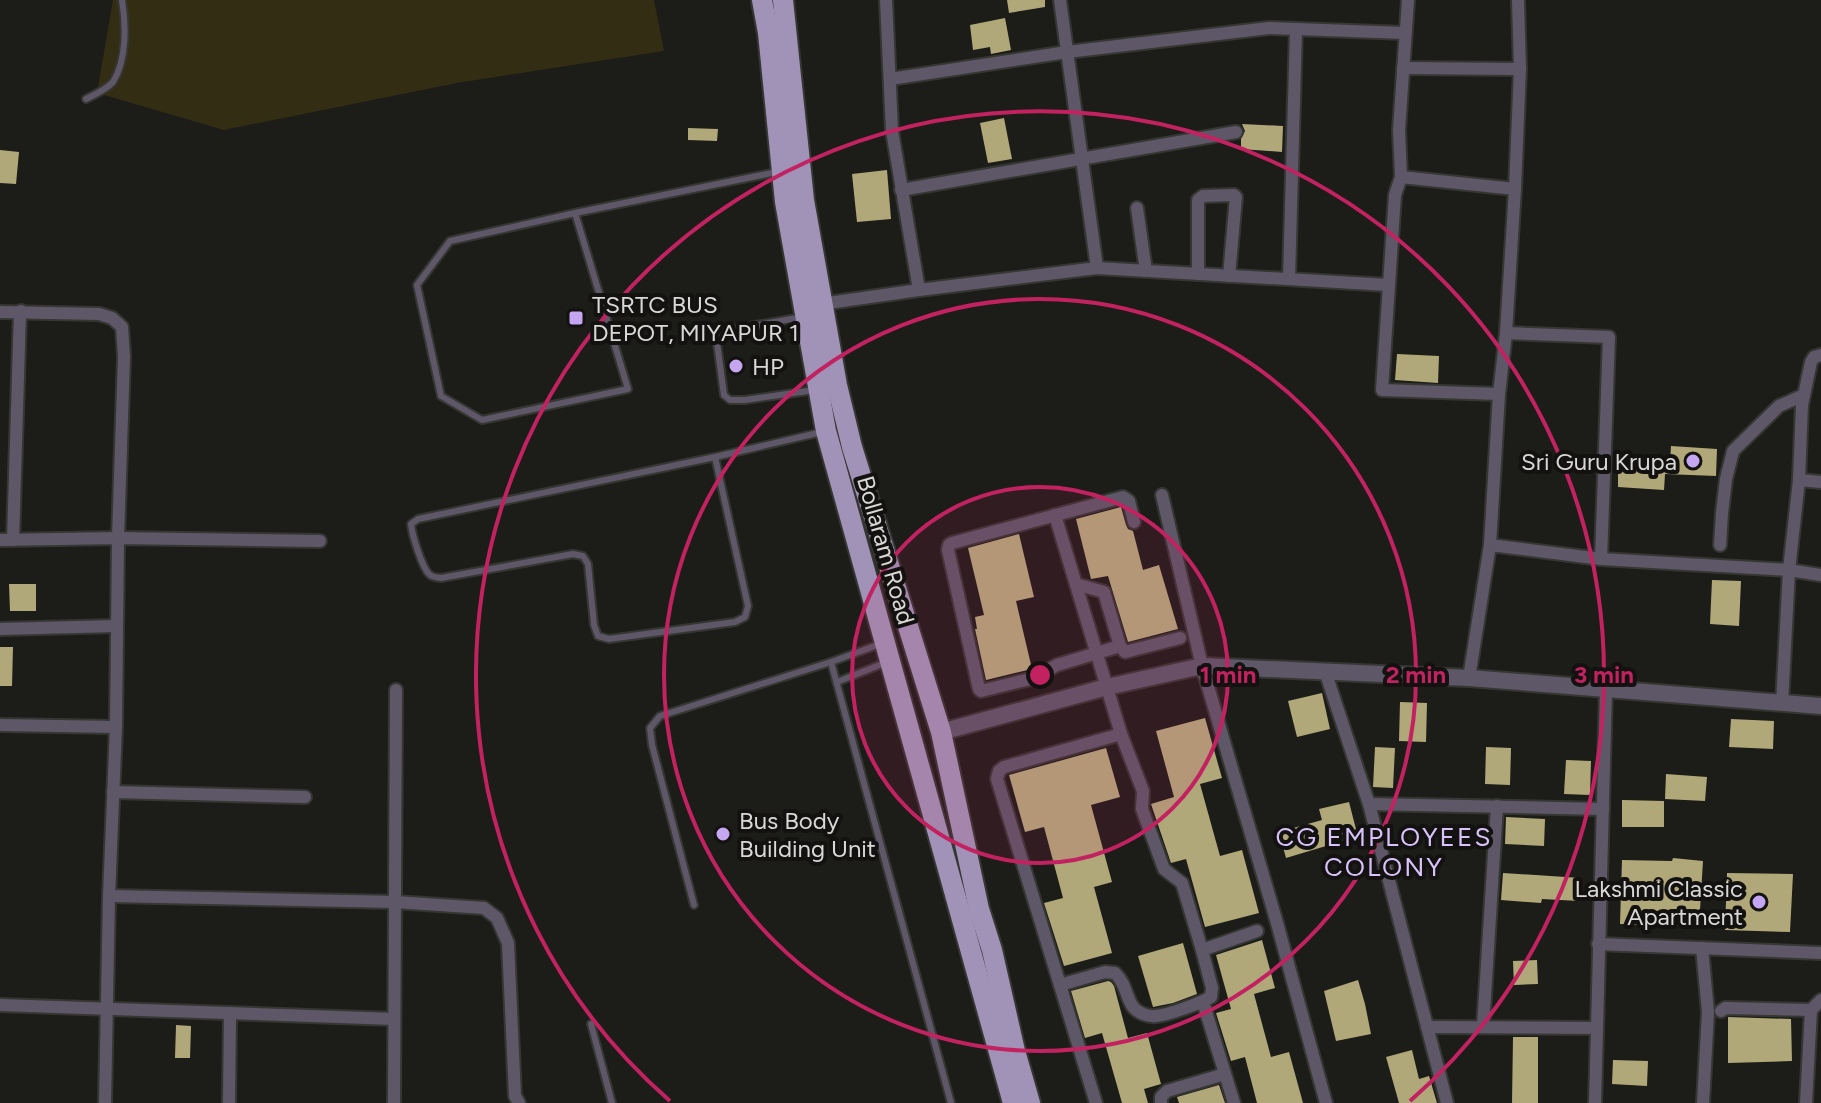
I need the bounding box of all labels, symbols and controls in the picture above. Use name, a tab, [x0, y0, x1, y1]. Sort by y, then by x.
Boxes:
place label: TSRTC BUS DEPOT, MIYAPUR 1	[592, 290, 799, 347]
marker: TSRTC BUS DEPOT, MIYAPUR 1	[567, 309, 585, 327]
place label: HP	[752, 352, 784, 381]
marker: HP	[727, 357, 745, 375]
place label: Sri Guru Krupa	[1521, 447, 1677, 476]
marker: Sri Guru Krupa	[1684, 452, 1702, 470]
street label: Bollaram Road	[851, 472, 921, 628]
text: 1 min	[1200, 660, 1256, 689]
text: 2 min	[1386, 660, 1446, 689]
text: 3 min	[1574, 660, 1634, 689]
centre of rings	[1026, 661, 1054, 689]
place label: Bus Body Building Unit	[739, 806, 876, 863]
district label: CG EMPLOYEES COLONY	[1276, 821, 1492, 883]
marker: Bus Body Building Unit	[714, 825, 732, 843]
place label: Lakshmi Classic Apartment	[1574, 874, 1743, 931]
marker: Lakshmi Classic Apartment	[1750, 893, 1768, 911]

